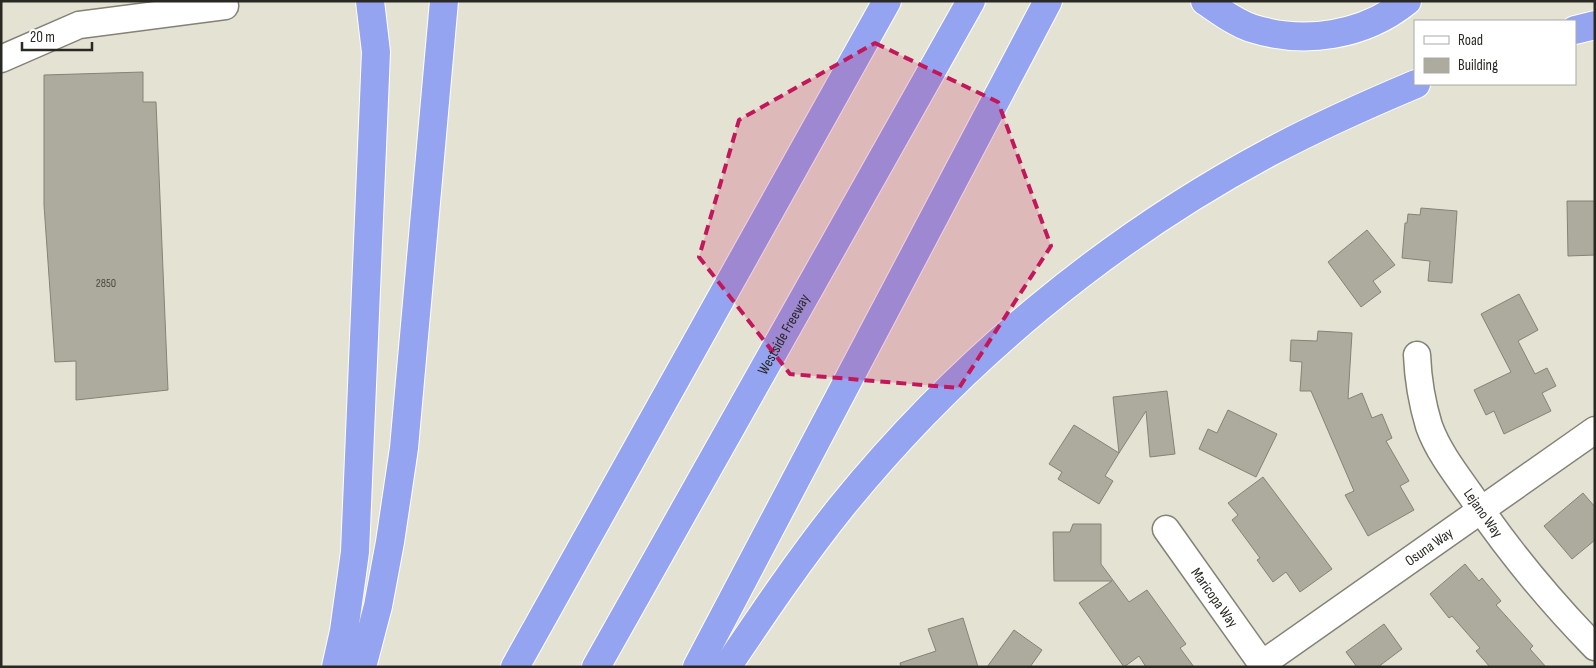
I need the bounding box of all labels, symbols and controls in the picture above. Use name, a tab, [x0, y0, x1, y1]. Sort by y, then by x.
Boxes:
scale bar	[22, 20, 92, 52]
legend	[1414, 20, 1576, 85]
text: 20 m	[30, 28, 55, 47]
text: Road	[1458, 31, 1483, 50]
text: Building	[1458, 56, 1498, 75]
house number: 2850	[96, 276, 116, 291]
street label: Westside Freeway	[754, 290, 814, 378]
street label: Lejano Way	[1459, 485, 1507, 542]
street label: Osuna Way	[1401, 524, 1457, 571]
street label: Maricopa Way	[1186, 564, 1242, 632]

